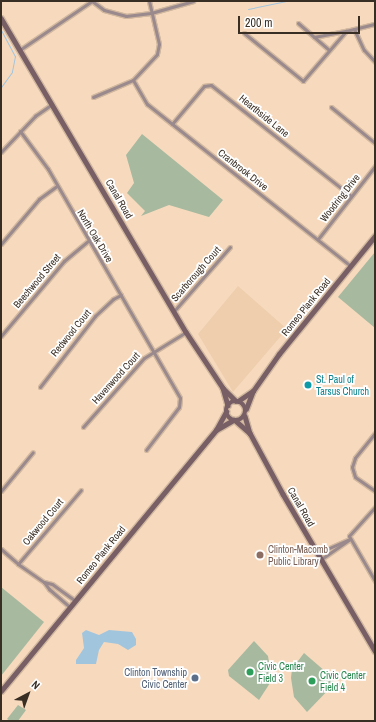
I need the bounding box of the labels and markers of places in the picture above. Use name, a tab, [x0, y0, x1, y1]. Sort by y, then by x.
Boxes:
place label: St. Paul of Tarsus Church	[316, 373, 369, 396]
marker: St. Paul of Tarsus Church	[303, 380, 313, 390]
place label: Clinton-Macomb Public Library	[268, 543, 328, 566]
marker: Clinton-Macomb Public Library	[255, 550, 265, 560]
place label: Civic Center Field 3	[258, 660, 304, 684]
place label: Clinton Township Civic Center	[124, 666, 187, 690]
marker: Civic Center Field 3	[245, 667, 255, 677]
place label: Civic Center Field 4	[320, 669, 366, 692]
marker: Clinton Township Civic Center	[190, 673, 200, 683]
marker: Civic Center Field 4	[307, 676, 317, 686]

